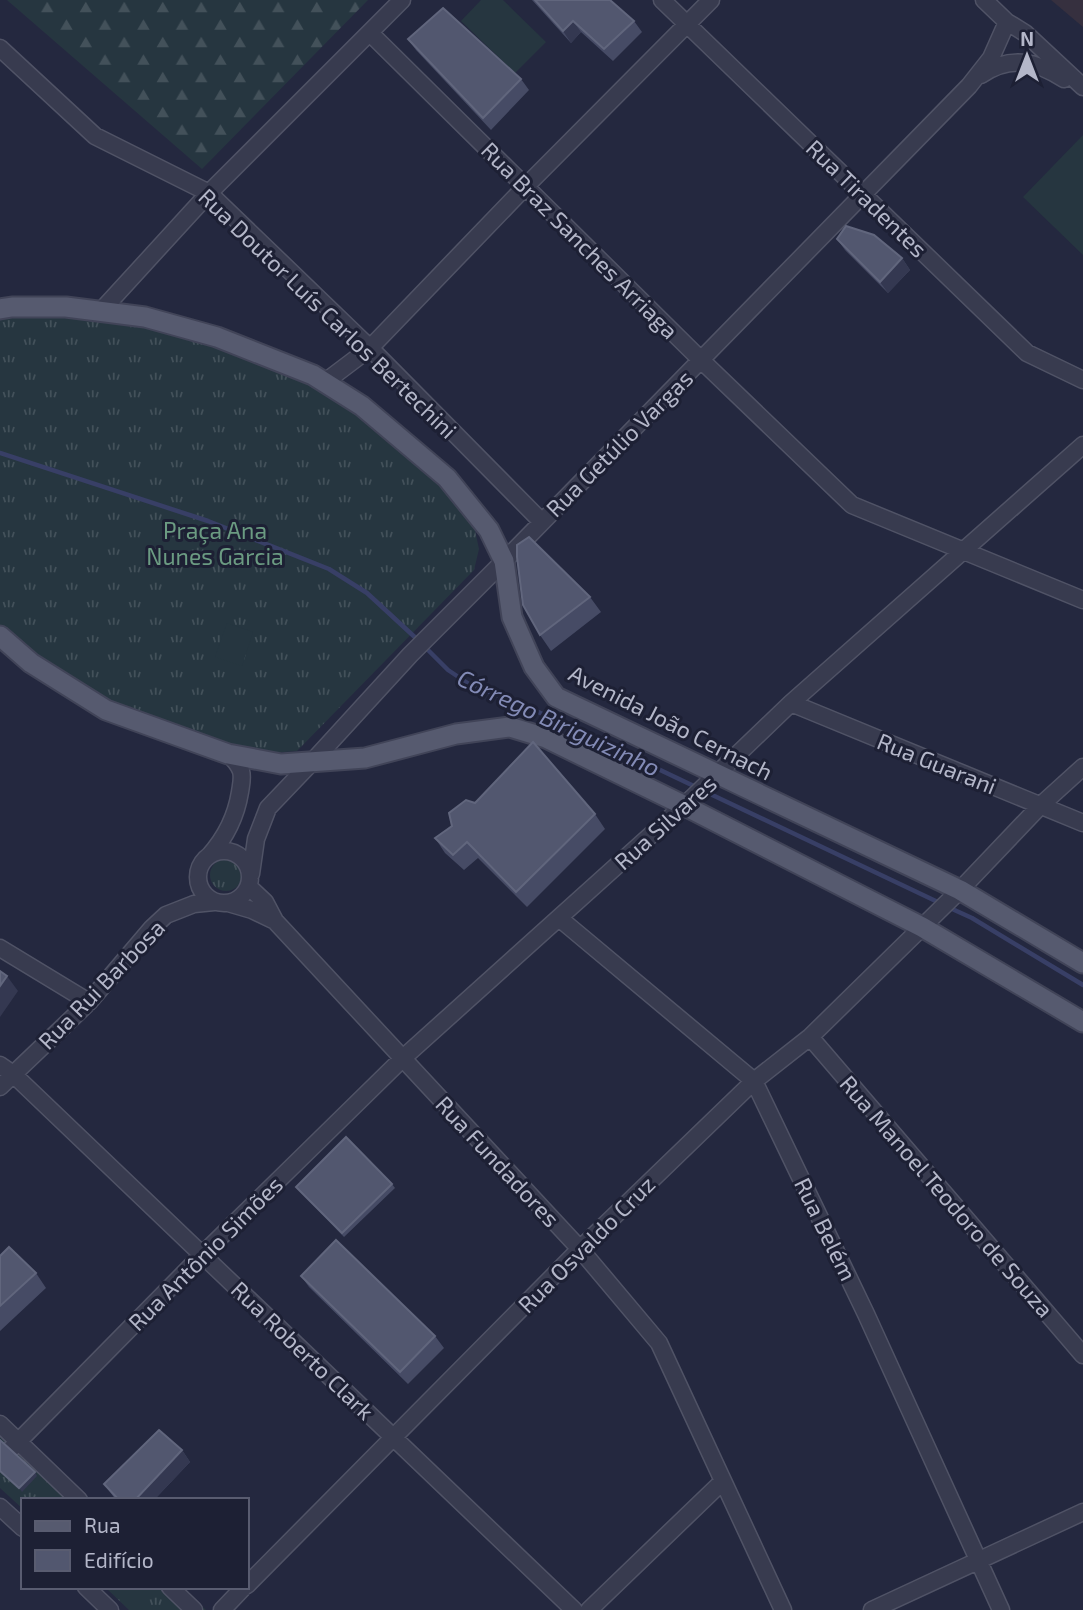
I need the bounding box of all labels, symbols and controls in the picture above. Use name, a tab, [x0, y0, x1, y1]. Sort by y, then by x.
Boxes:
north arrow	[992, 21, 1062, 91]
text: N	[1020, 27, 1034, 50]
street label: Rua Tiradentes	[801, 133, 933, 263]
street label: Rua Braz Sanches Arriaga	[476, 136, 684, 344]
street label: Rua Doutor Luís Carlos Bertechini	[193, 182, 463, 444]
street label: Rua Getúlio Vargas	[540, 364, 698, 522]
park label: Praça Ana Nunes Garcia	[146, 516, 284, 570]
street label: Avenida João Cernach	[565, 659, 777, 785]
water label: Córrego Biriguizinho	[453, 662, 665, 782]
street label: Rua Guarani	[873, 726, 1001, 800]
street label: Rua Silvares	[608, 769, 722, 875]
street label: Rua Rui Barbosa	[32, 913, 170, 1055]
street label: Rua Manoel Teodoro de Souza	[834, 1069, 1060, 1323]
street label: Rua Fundadores	[430, 1090, 566, 1232]
street label: Rua Antônio Simões	[122, 1170, 288, 1336]
street label: Rua Osvaldo Cruz	[512, 1170, 660, 1318]
street label: Rua Belém	[789, 1173, 863, 1285]
street label: Rua Roberto Clark	[226, 1275, 380, 1425]
legend	[21, 1498, 248, 1589]
text: Rua	[84, 1512, 120, 1537]
text: Edifício	[84, 1547, 154, 1572]

